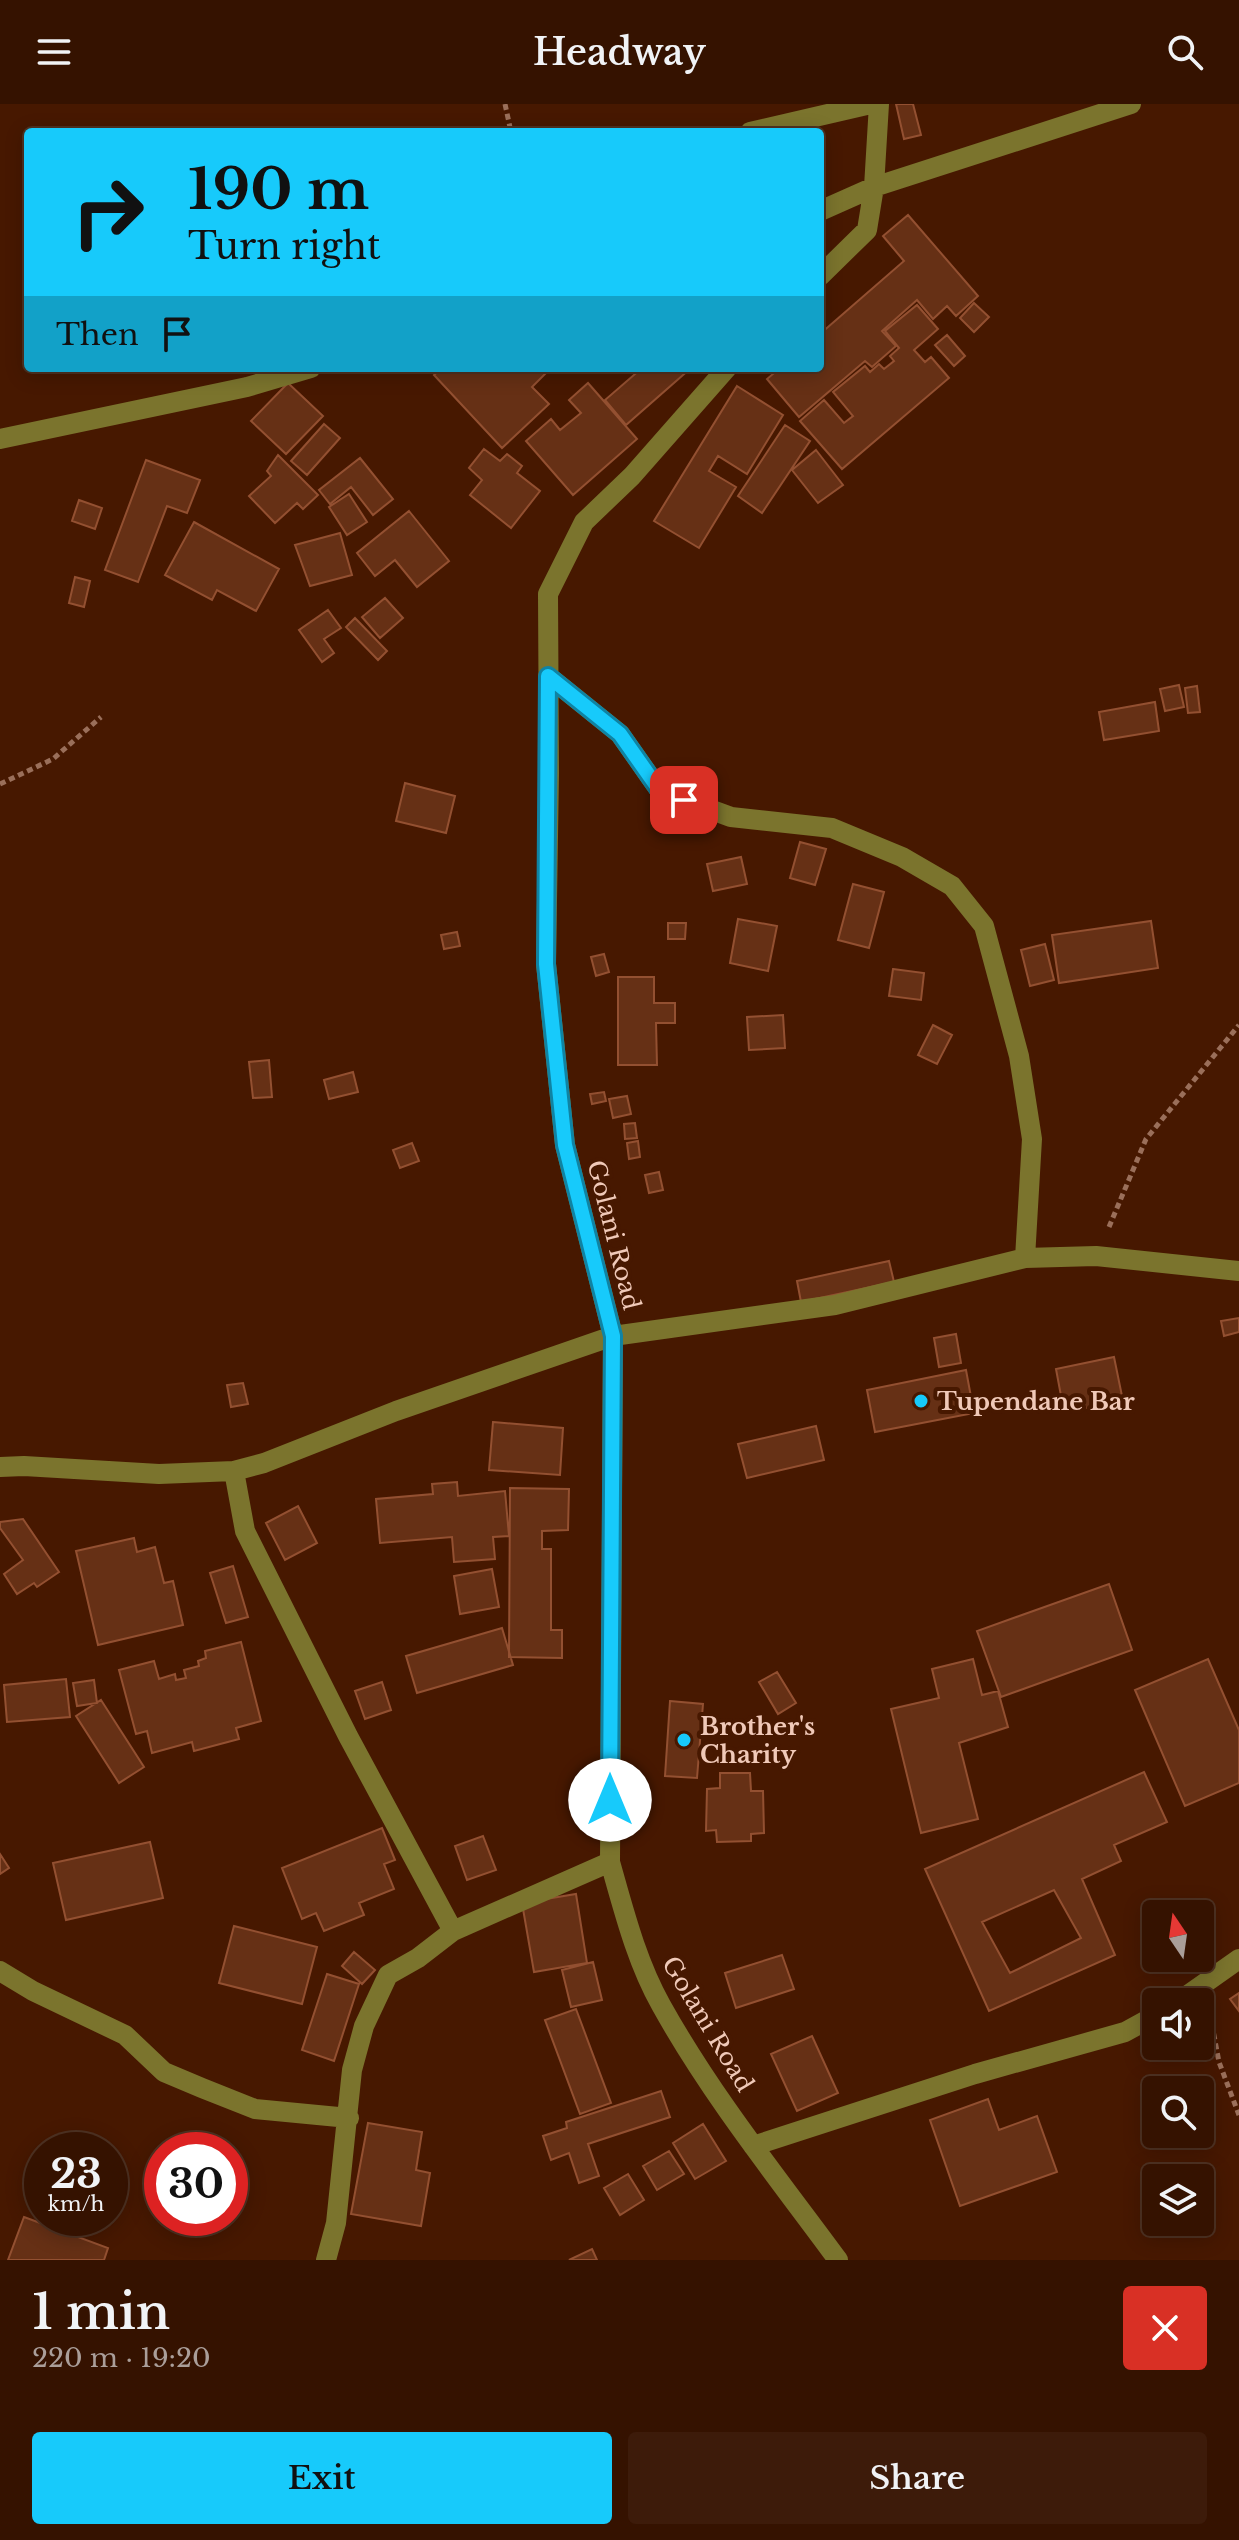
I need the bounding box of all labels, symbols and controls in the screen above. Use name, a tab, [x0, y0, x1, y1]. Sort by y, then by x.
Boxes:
icon: menu	[32, 30, 76, 74]
text: Headway	[533, 30, 706, 75]
icon: search	[1163, 30, 1207, 74]
text: 190 m	[188, 155, 369, 224]
icon: right	[56, 160, 160, 264]
text: Turn right	[188, 224, 381, 269]
icon: arrive	[155, 312, 199, 356]
text: Then	[56, 316, 139, 353]
pin	[650, 766, 718, 834]
icon: arrive	[662, 778, 706, 822]
street label: Golani Road	[581, 1157, 647, 1313]
place label: Tupendane Bar	[937, 1387, 1135, 1416]
marker: Tupendane Bar	[912, 1392, 930, 1410]
place label: Brother's Charity	[700, 1712, 815, 1769]
marker: Brother's Charity	[675, 1731, 693, 1749]
position arrow	[568, 1758, 652, 1842]
north arrow	[1142, 1900, 1214, 1972]
map controls	[1142, 1900, 1214, 2236]
street label: Golani Road	[656, 1951, 760, 2097]
button: sound	[1142, 1988, 1214, 2060]
button: search	[1142, 2076, 1214, 2148]
speed limit sign: 30	[144, 2132, 248, 2236]
text: 23	[50, 2149, 102, 2199]
button: layers	[1142, 2164, 1214, 2236]
text: km/h	[48, 2192, 104, 2216]
text: 1 min	[32, 2282, 170, 2342]
button: close	[1123, 2286, 1207, 2370]
text: 220 m · 19:20	[32, 2342, 211, 2374]
button: Exit	[32, 2432, 612, 2524]
button: Share	[628, 2432, 1207, 2524]

